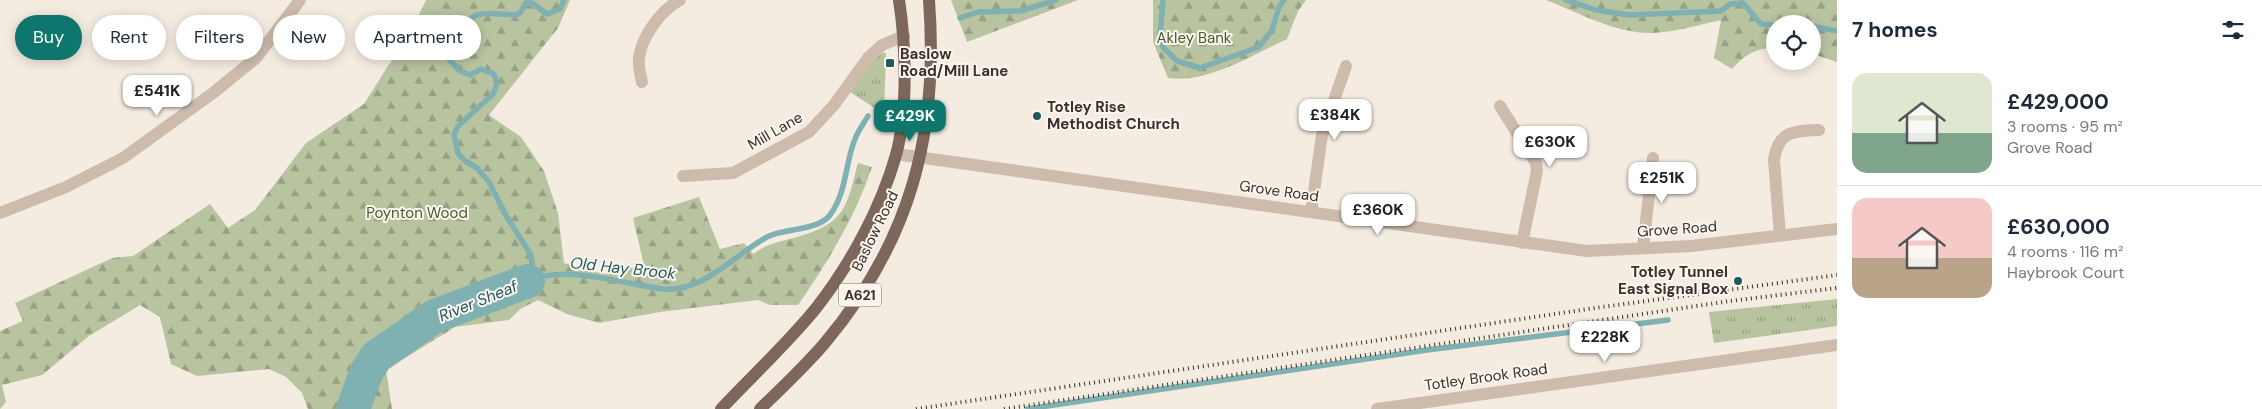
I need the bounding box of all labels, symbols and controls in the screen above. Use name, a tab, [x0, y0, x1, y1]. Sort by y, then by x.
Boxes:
chip: Buy	[15, 15, 82, 60]
chip: Rent	[92, 15, 166, 60]
chip: Filters	[176, 15, 263, 60]
chip: New	[273, 15, 345, 60]
chip: Apartment	[355, 15, 481, 60]
map controls	[1766, 15, 1821, 70]
button: locate	[1766, 15, 1821, 70]
text: 7 homes	[1852, 16, 1938, 44]
icon: filters	[2219, 16, 2247, 44]
park label: Akley Bank	[1157, 28, 1232, 48]
place label: Baslow Road/Mill Lane	[900, 44, 1008, 81]
marker: Baslow Road/Mill Lane	[884, 57, 896, 69]
pin: £541K	[122, 74, 192, 117]
text: £541K	[134, 80, 180, 101]
text: £429,000	[2007, 88, 2109, 116]
icon: home	[1892, 93, 1952, 153]
place label: Totley Rise Methodist Church	[1047, 97, 1180, 134]
pin: £384K	[1300, 98, 1370, 141]
pin: £429K	[875, 100, 945, 142]
text: £384K	[1310, 104, 1360, 125]
text: £429K	[885, 105, 935, 126]
street label: Mill Lane	[744, 107, 806, 155]
marker: Totley Rise Methodist Church	[1031, 110, 1043, 122]
text: 3 rooms · 95 m²	[2007, 116, 2123, 137]
pin: £630K	[1515, 126, 1585, 168]
text: £630K	[1524, 131, 1576, 152]
text: Grove Road	[2007, 137, 2092, 158]
pin: £251K	[1627, 162, 1697, 204]
text: £251K	[1639, 167, 1685, 188]
street label: Grove Road	[1238, 176, 1320, 206]
street label: Baslow Road	[847, 187, 903, 275]
pin: £360K	[1343, 194, 1413, 236]
text: £360K	[1352, 199, 1404, 220]
park label: Poynton Wood	[366, 203, 468, 223]
text: £630,000	[2007, 213, 2110, 241]
street label: Grove Road	[1636, 216, 1718, 242]
icon: home	[1892, 218, 1952, 278]
text: 4 rooms · 116 m²	[2007, 241, 2123, 262]
water label: Old Hay Brook	[569, 252, 678, 284]
place label: Totley Tunnel East Signal Box	[1618, 262, 1728, 299]
text: Haybrook Court	[2007, 262, 2125, 283]
water label: River Sheaf	[435, 275, 522, 326]
marker: Totley Tunnel East Signal Box	[1732, 275, 1744, 287]
road number: A621	[839, 284, 881, 306]
pin: £228K	[1570, 320, 1640, 363]
text: £228K	[1581, 326, 1629, 347]
street label: Totley Brook Road	[1423, 358, 1549, 396]

